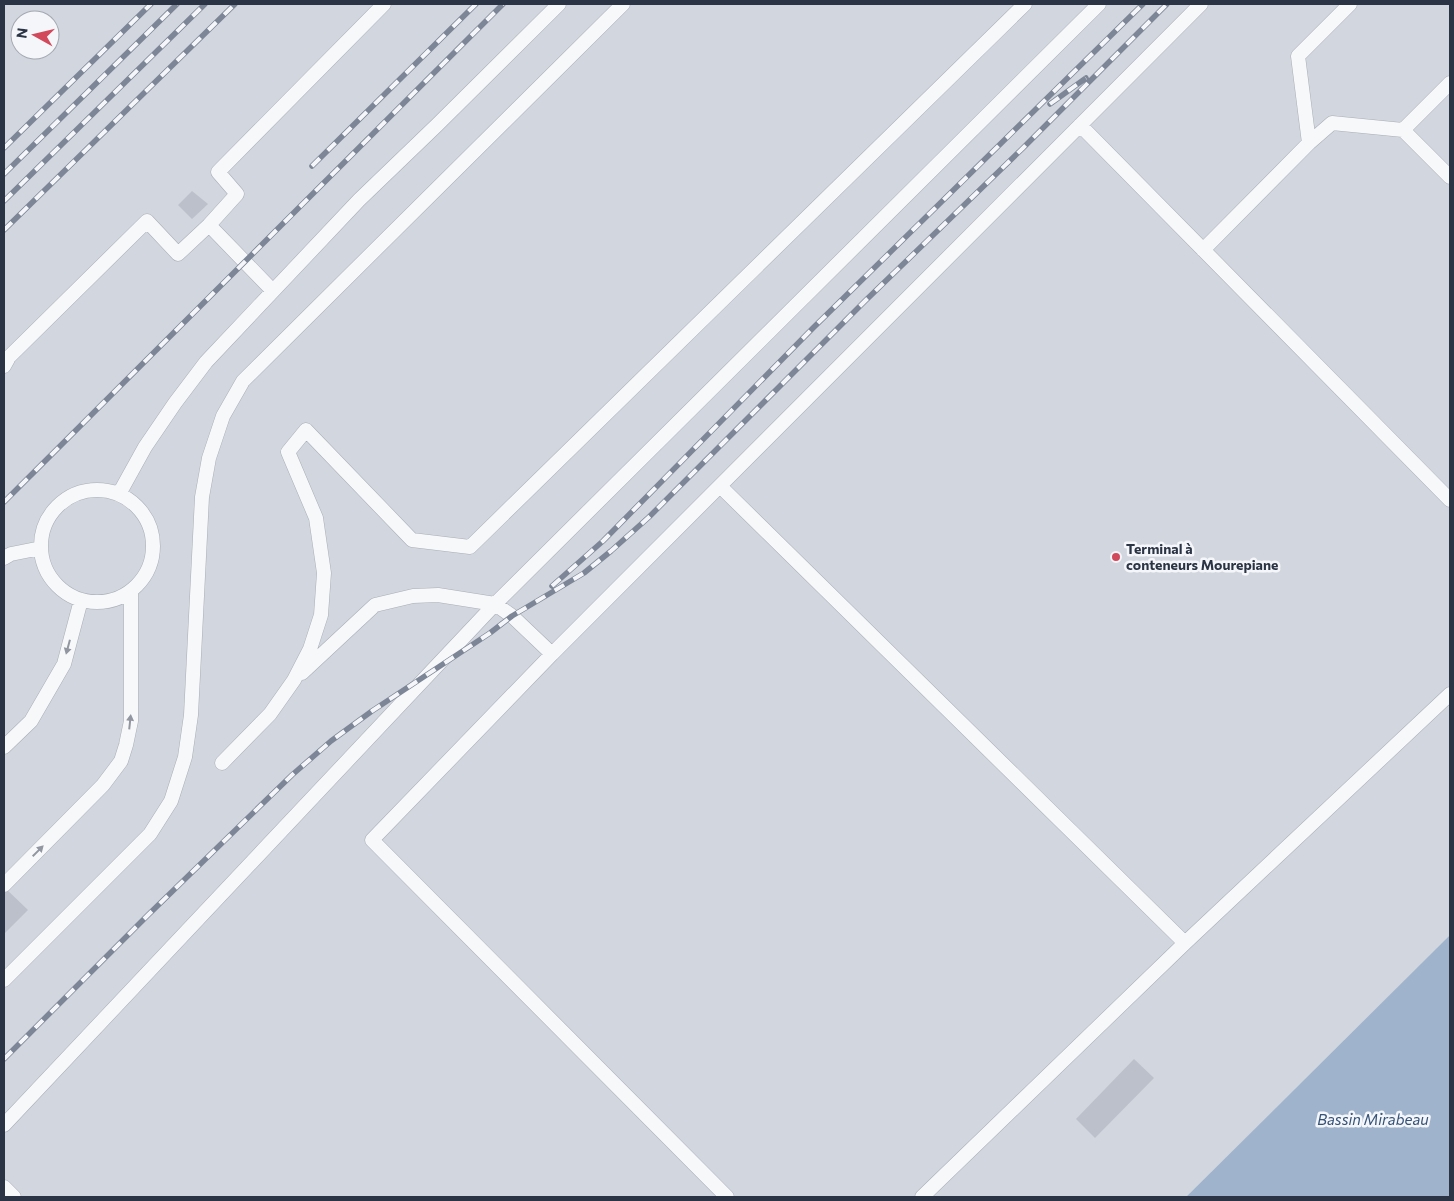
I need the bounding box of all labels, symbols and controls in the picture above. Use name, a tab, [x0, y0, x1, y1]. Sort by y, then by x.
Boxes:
north arrow	[10, 10, 60, 60]
text: N	[12, 27, 31, 40]
place label: Terminal à conteneurs Mourepiane	[1126, 540, 1278, 573]
marker: Terminal à conteneurs Mourepiane	[1110, 551, 1122, 563]
one-way arrow	[64, 639, 72, 654]
one-way arrow	[126, 713, 134, 729]
one-way arrow	[32, 845, 44, 857]
water label: Bassin Mirabeau	[1317, 1110, 1429, 1128]

